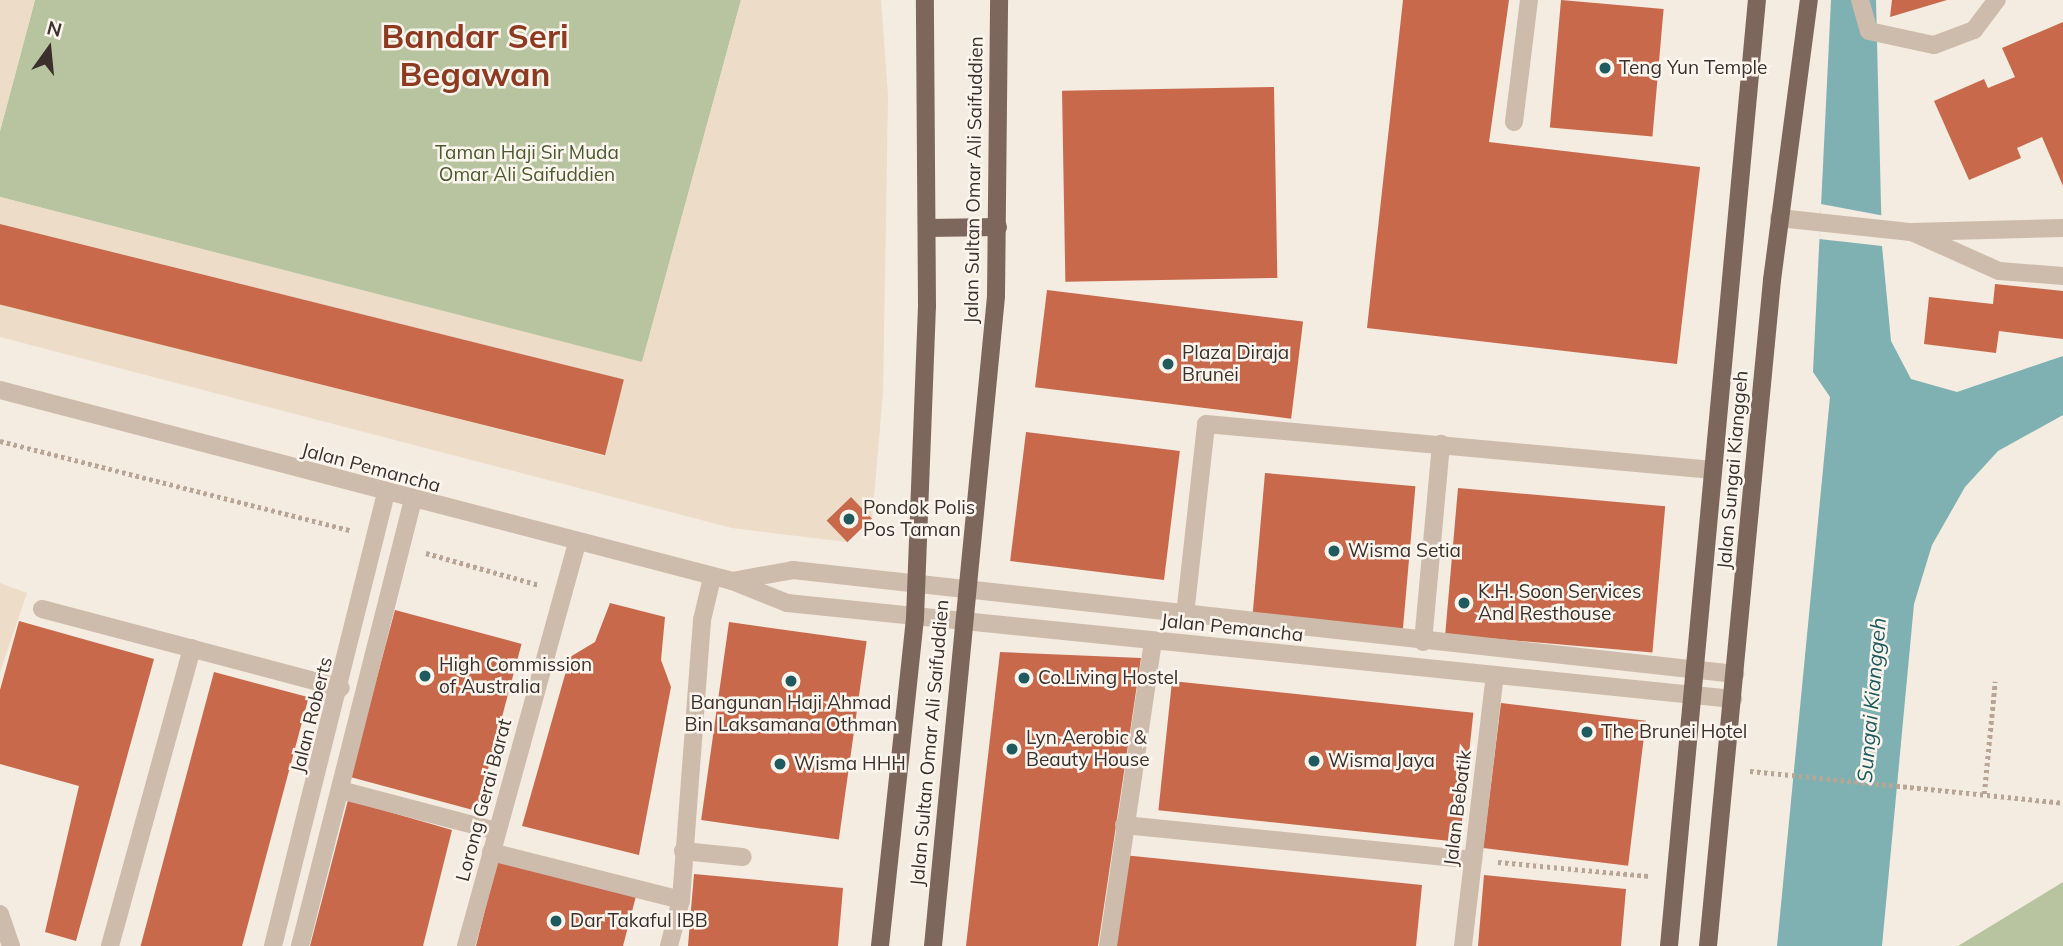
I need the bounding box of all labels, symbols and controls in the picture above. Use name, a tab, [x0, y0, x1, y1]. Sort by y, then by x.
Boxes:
north arrow	[14, 14, 84, 84]
text: N	[44, 15, 64, 42]
district label: Bandar Seri Begawan	[381, 16, 569, 94]
street label: Jalan Sultan Omar Ali Saifuddien	[960, 36, 988, 324]
place label: Teng Yun Temple	[1619, 57, 1767, 79]
marker: Teng Yun Temple	[1597, 60, 1613, 76]
park label: Taman Haji Sir Muda Omar Ali Saifuddien	[435, 142, 619, 186]
place label: Plaza Diraja Brunei	[1182, 342, 1289, 386]
marker: Plaza Diraja Brunei	[1160, 356, 1176, 372]
street label: Jalan Sungai Kianggeh	[1713, 370, 1753, 570]
street label: Jalan Pemancha	[299, 438, 443, 498]
place label: Pondok Polis Pos Taman	[863, 497, 975, 541]
marker: Pondok Polis Pos Taman	[841, 511, 857, 527]
place label: Wisma Setia	[1348, 540, 1461, 562]
marker: Wisma Setia	[1326, 543, 1342, 559]
place label: K.H. Soon Services And Resthouse	[1478, 581, 1641, 625]
marker: K.H. Soon Services And Resthouse	[1456, 595, 1472, 611]
street label: Jalan Sultan Omar Ali Saifuddien	[906, 599, 954, 887]
street label: Jalan Pemancha	[1160, 609, 1304, 647]
water label: Sungai Kianggeh	[1851, 616, 1891, 784]
place label: High Commission of Australia	[439, 654, 592, 698]
street label: Jalan Roberts	[287, 655, 337, 775]
place label: Co.Living Hostel	[1038, 667, 1178, 689]
marker: High Commission of Australia	[417, 668, 433, 684]
marker: Co.Living Hostel	[1016, 670, 1032, 686]
marker: Bangunan Haji Ahmad Bin Laksamana Othman	[783, 673, 799, 689]
place label: Bangunan Haji Ahmad Bin Laksamana Othman	[685, 692, 897, 736]
street label: Lorong Gerai Barat	[451, 716, 517, 884]
place label: The Brunei Hotel	[1601, 721, 1747, 743]
marker: The Brunei Hotel	[1579, 724, 1595, 740]
place label: Lyn Aerobic & Beauty House	[1026, 727, 1150, 771]
marker: Lyn Aerobic & Beauty House	[1004, 741, 1020, 757]
street label: Jalan Bebatik	[1440, 749, 1476, 867]
place label: Wisma Jaya	[1328, 750, 1435, 772]
place label: Wisma HHH	[794, 753, 906, 775]
marker: Wisma Jaya	[1306, 753, 1322, 769]
marker: Wisma HHH	[772, 756, 788, 772]
place label: Dar Takaful IBB	[570, 910, 708, 932]
marker: Dar Takaful IBB	[548, 913, 564, 929]

